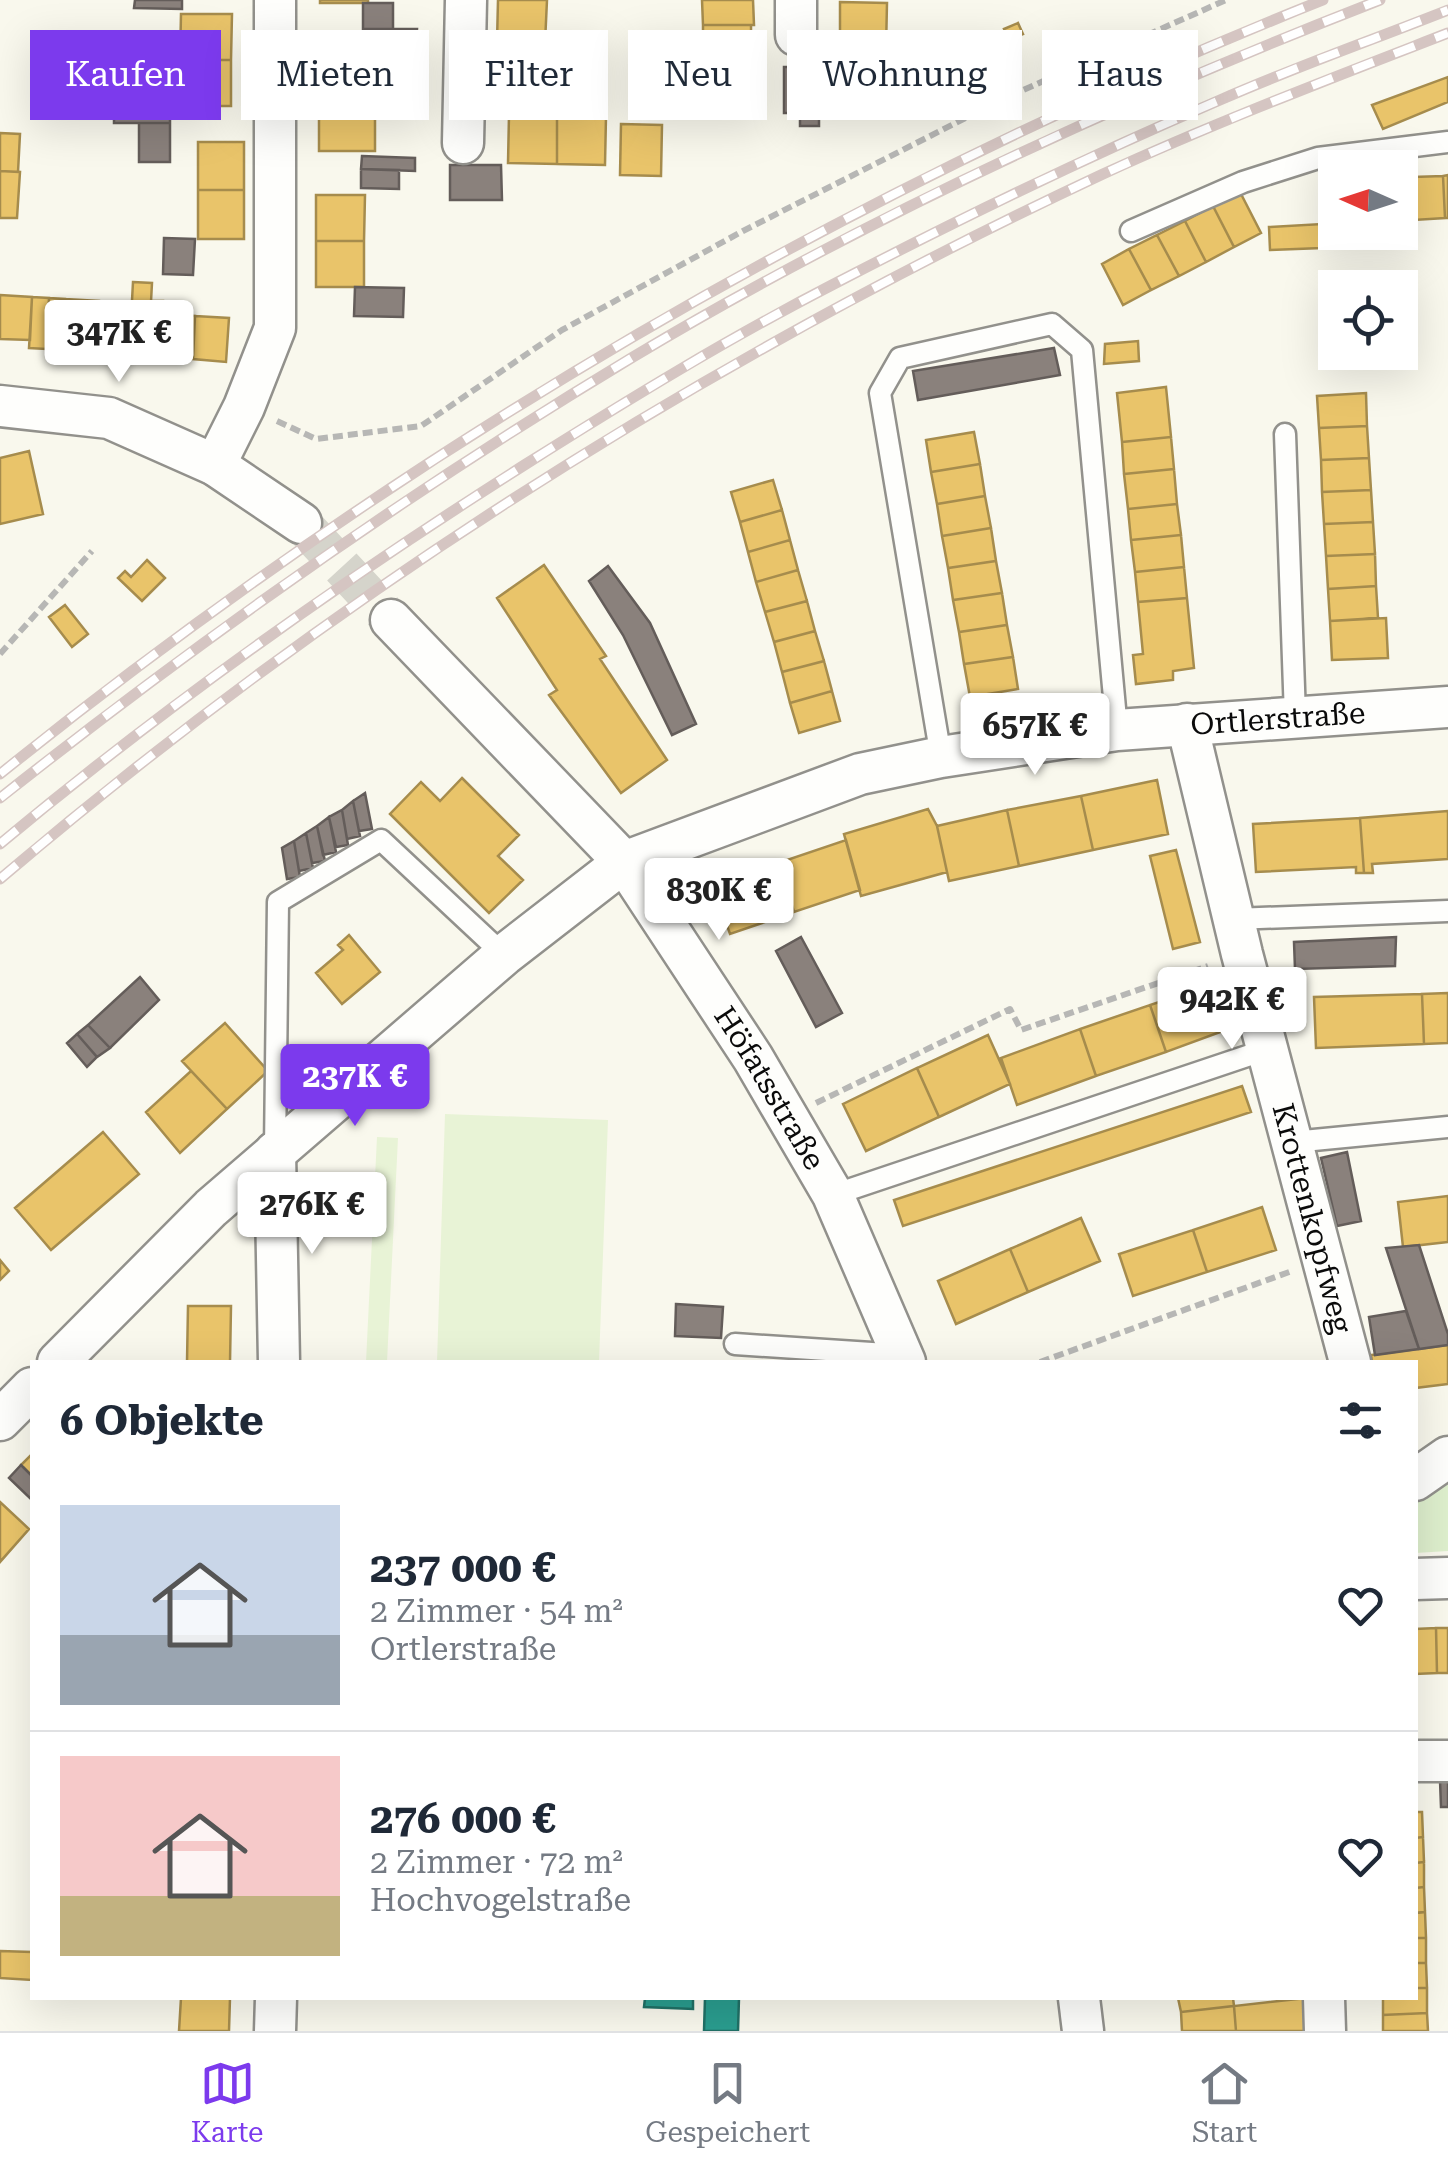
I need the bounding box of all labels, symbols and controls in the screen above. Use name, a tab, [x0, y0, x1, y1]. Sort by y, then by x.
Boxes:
chip: Kaufen	[30, 30, 221, 120]
chip: Mieten	[241, 30, 429, 120]
chip: Filter	[449, 30, 608, 120]
chip: Neu	[628, 30, 767, 120]
chip: Wohnung	[787, 30, 1022, 120]
chip: Haus	[1042, 30, 1198, 120]
north arrow	[1318, 150, 1418, 250]
map controls	[1318, 150, 1418, 370]
button: locate	[1318, 270, 1418, 370]
pin: 347K €	[38, 300, 200, 385]
text: 347K €	[67, 313, 171, 351]
pin: 657K €	[954, 693, 1116, 778]
street label: Ortlerstraße	[1189, 695, 1366, 742]
text: 657K €	[983, 706, 1087, 744]
pin: 830K €	[638, 858, 800, 943]
text: 830K €	[667, 871, 771, 909]
pin: 942K €	[1151, 967, 1313, 1052]
text: 942K €	[1180, 980, 1284, 1018]
street label: Höfatsstraße	[707, 1000, 832, 1176]
pin: 237K €	[274, 1044, 436, 1129]
text: 237K €	[303, 1057, 407, 1095]
street label: Krottenkopfweg	[1265, 1100, 1360, 1337]
pin: 276K €	[231, 1172, 393, 1257]
text: 276K €	[260, 1185, 364, 1223]
icon: filters	[1333, 1393, 1388, 1448]
text: 6 Objekte	[60, 1396, 264, 1445]
text: 237 000 €	[370, 1543, 556, 1592]
icon: home	[140, 1545, 260, 1665]
icon: heart	[1333, 1578, 1388, 1633]
text: 2 Zimmer · 54 m²	[370, 1592, 623, 1630]
text: Ortlerstraße	[370, 1630, 556, 1668]
text: 276 000 €	[370, 1794, 556, 1843]
icon: home	[140, 1796, 260, 1916]
icon: heart	[1333, 1829, 1388, 1884]
text: 2 Zimmer · 72 m²	[370, 1843, 623, 1881]
text: Hochvogelstraße	[370, 1881, 631, 1919]
tab: Karte	[191, 2056, 263, 2149]
tab: Gespeichert	[645, 2056, 810, 2149]
tab: Start	[1192, 2056, 1257, 2149]

